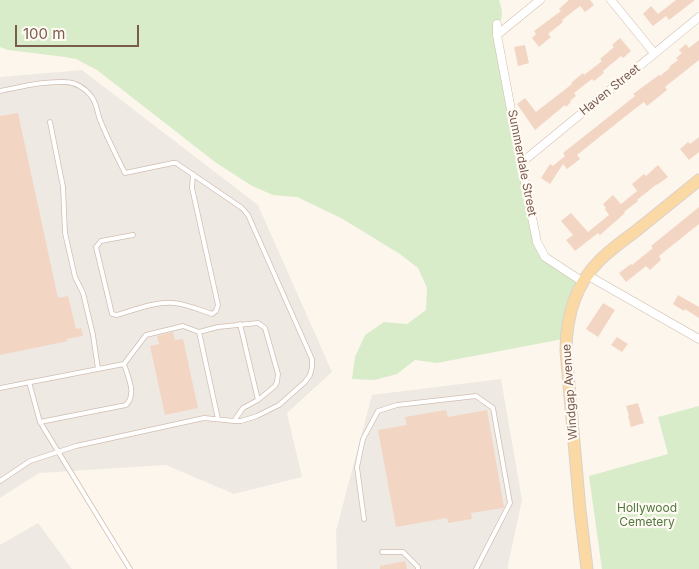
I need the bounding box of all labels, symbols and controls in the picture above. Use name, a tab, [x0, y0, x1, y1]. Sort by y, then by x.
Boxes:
scale bar	[18, 15, 141, 47]
text: 100 m	[23, 24, 65, 43]
street label: Haven Street	[577, 61, 643, 119]
street label: Summerdale Street	[505, 108, 539, 218]
street label: Windgap Avenue	[559, 344, 581, 440]
park label: Hollywood Cemetery	[617, 501, 677, 529]

